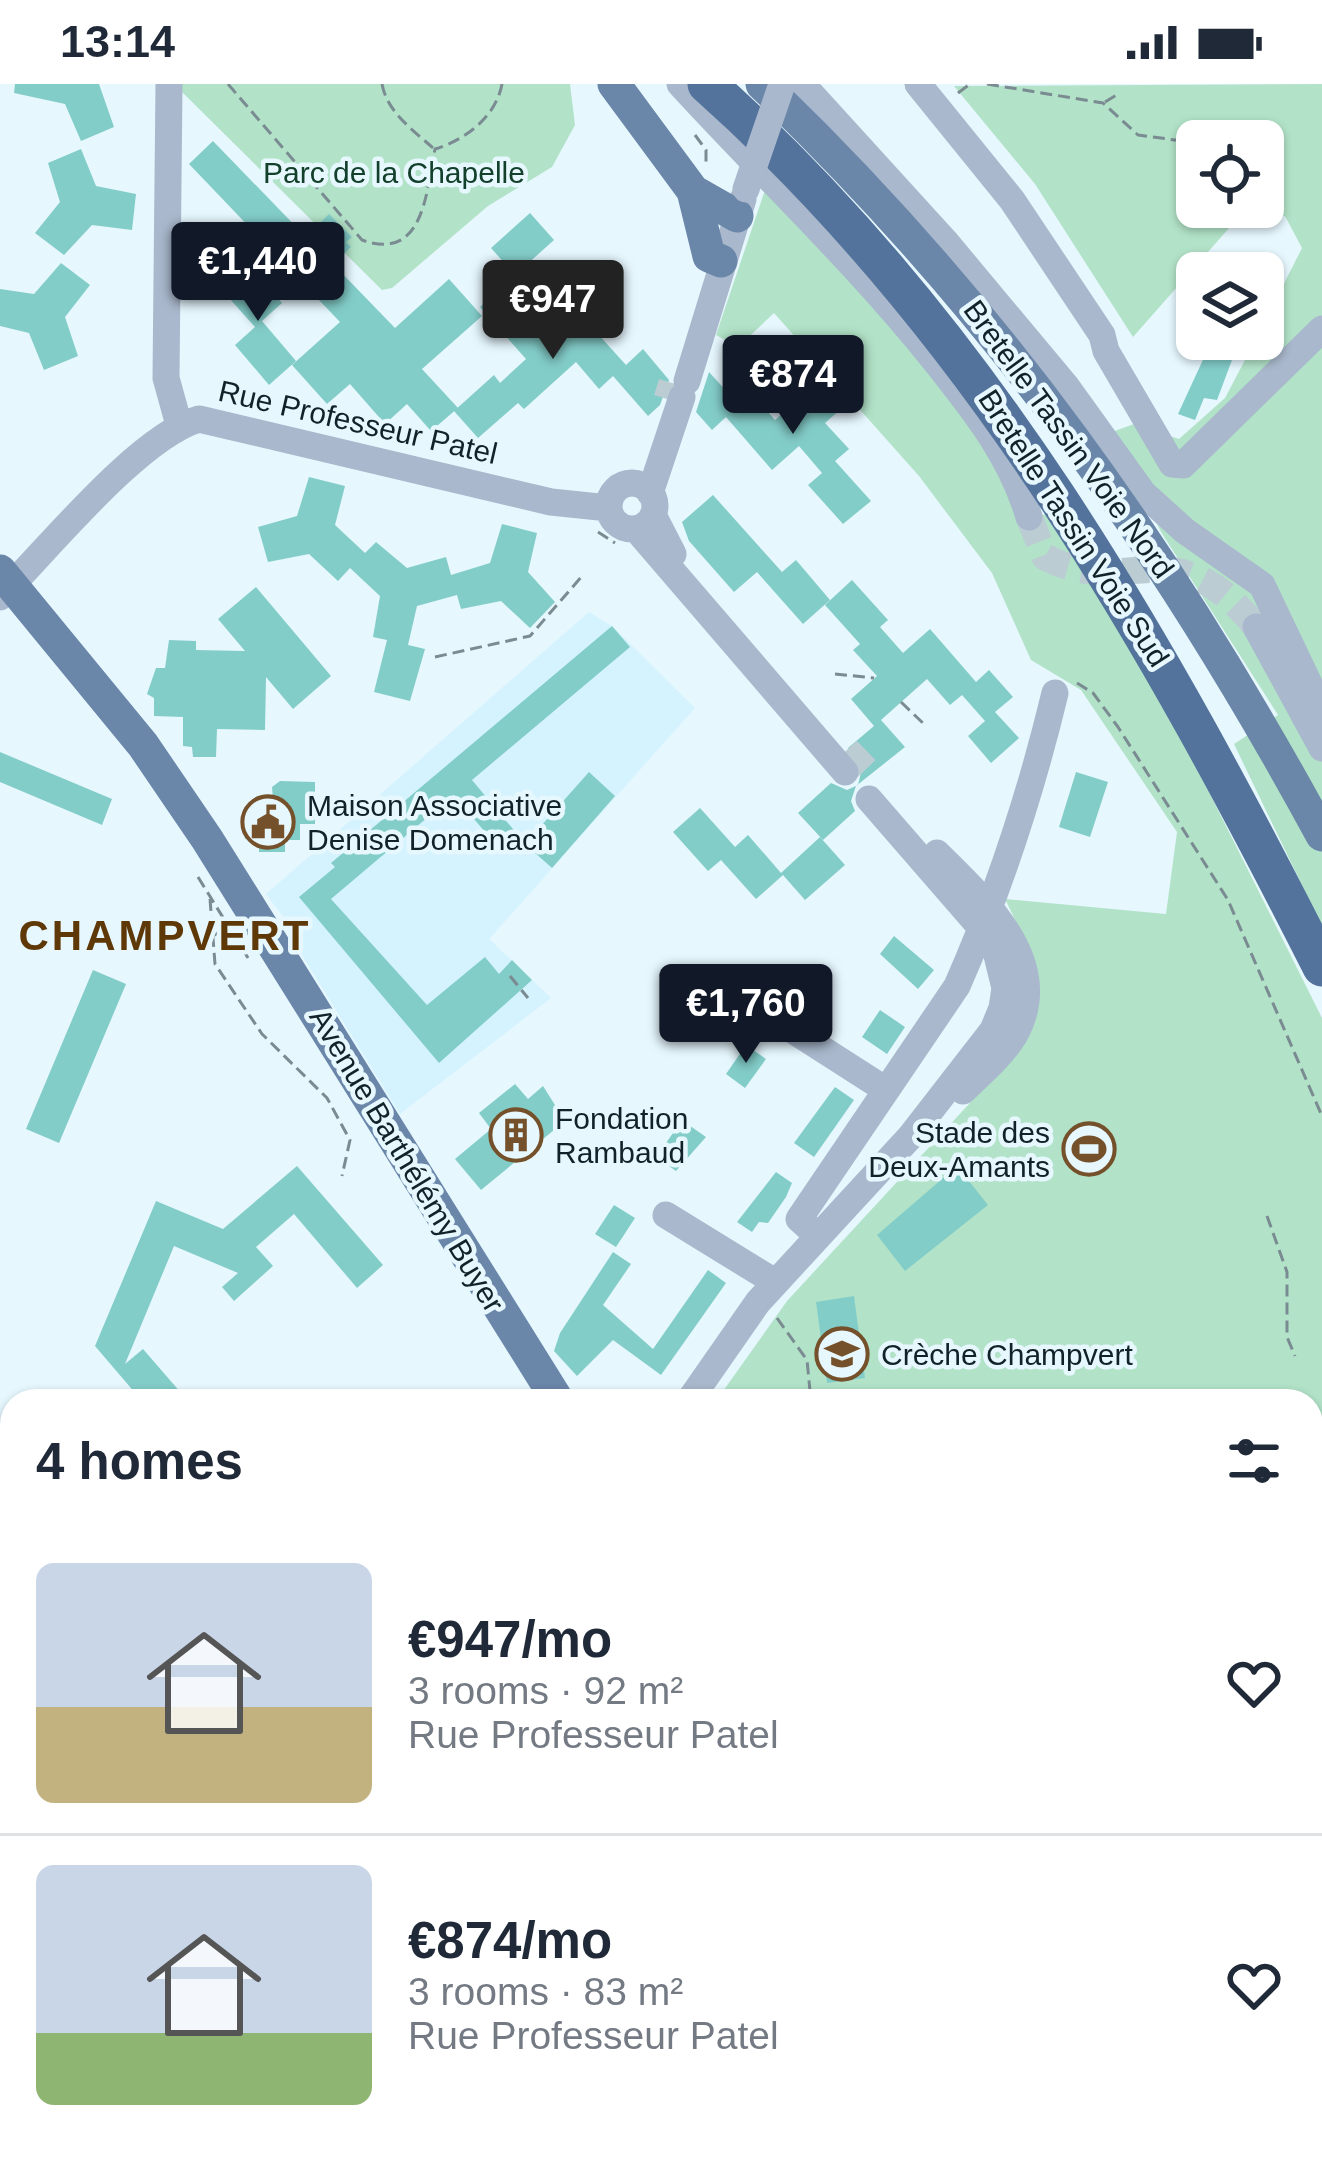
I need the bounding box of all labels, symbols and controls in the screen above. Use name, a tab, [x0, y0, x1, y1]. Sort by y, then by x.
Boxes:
text: 13:14	[60, 16, 175, 67]
map controls	[1176, 120, 1284, 360]
button: locate	[1176, 120, 1284, 228]
park label: Parc de la Chapelle	[263, 156, 525, 189]
pin: €1,440	[160, 222, 356, 324]
text: €1,440	[198, 239, 318, 282]
button: layers	[1176, 252, 1284, 360]
pin: €947	[482, 260, 624, 362]
text: €947	[510, 277, 596, 320]
street label: Bretelle Tassin Voie Nord	[957, 294, 1181, 584]
pin: €874	[722, 335, 864, 437]
text: €874	[750, 352, 836, 395]
street label: Rue Professeur Patel	[215, 374, 501, 470]
street label: Bretelle Tassin Voie Sud	[972, 384, 1176, 672]
place label: Maison Associative Denise Domenach	[307, 789, 562, 856]
public building icon: Maison Associative Denise Domenach	[240, 794, 296, 850]
district label: CHAMPVERT	[18, 912, 312, 959]
pin: €1,760	[648, 964, 844, 1066]
text: €1,760	[686, 981, 806, 1024]
street label: Avenue Barthélémy Buyer	[303, 1002, 511, 1318]
place label: Fondation Rambaud	[555, 1102, 688, 1169]
building icon: Fondation Rambaud	[488, 1107, 544, 1163]
place label: Stade des Deux-Amants	[868, 1116, 1050, 1183]
sports icon: Stade des Deux-Amants	[1061, 1121, 1117, 1177]
school or university icon: Crèche Champvert	[814, 1326, 870, 1382]
place label: Crèche Champvert	[881, 1338, 1133, 1371]
icon: filters	[1221, 1428, 1287, 1494]
text: 4 homes	[36, 1433, 243, 1490]
icon: home	[132, 1611, 276, 1755]
text: €947/mo	[408, 1611, 612, 1668]
icon: heart	[1221, 1650, 1287, 1716]
text: 3 rooms · 92 m²	[408, 1669, 683, 1712]
text: Rue Professeur Patel	[408, 1713, 779, 1756]
text: €874/mo	[408, 1912, 612, 1969]
icon: home	[132, 1913, 276, 2057]
icon: heart	[1221, 1952, 1287, 2018]
text: 3 rooms · 83 m²	[408, 1970, 683, 2013]
text: Rue Professeur Patel	[408, 2014, 779, 2057]

